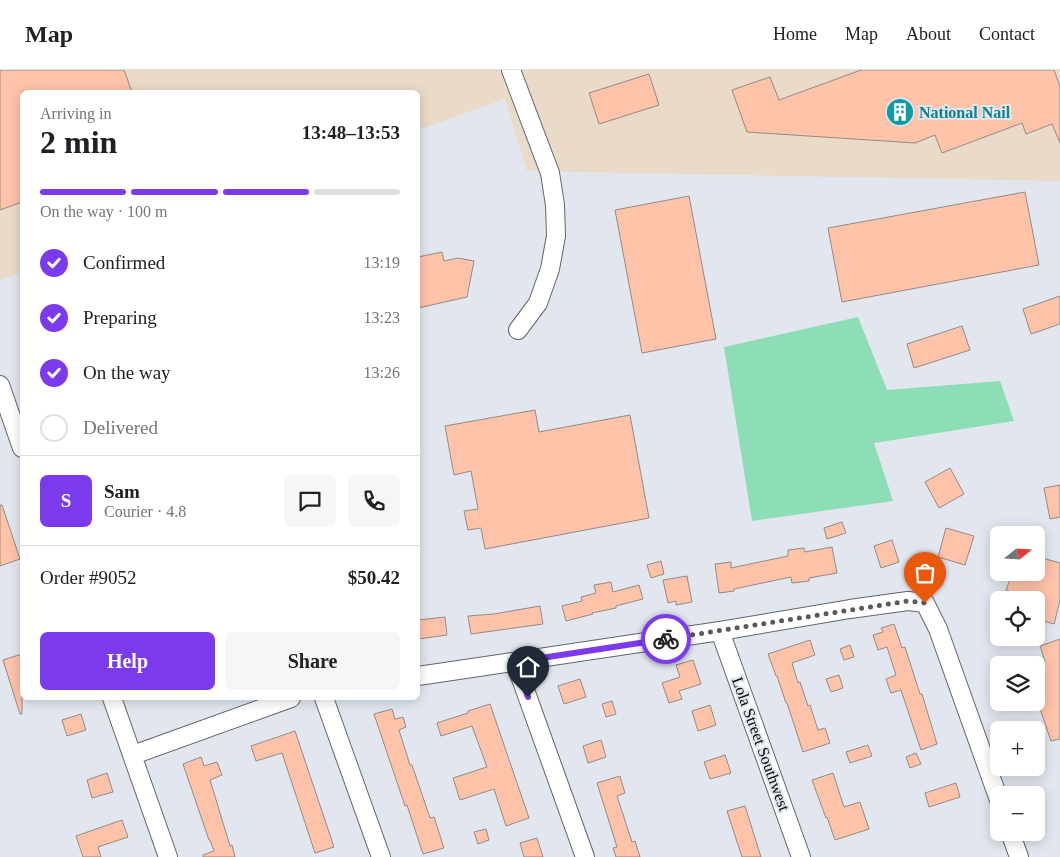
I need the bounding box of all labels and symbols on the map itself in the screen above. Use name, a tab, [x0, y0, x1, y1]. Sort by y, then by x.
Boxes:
building icon: National Nail	[885, 97, 915, 127]
place label: National Nail	[919, 104, 1011, 121]
north arrow	[990, 526, 1045, 581]
pin	[904, 552, 946, 603]
courier	[641, 614, 691, 664]
pin	[507, 646, 549, 697]
street label: Lola Street Southwest	[729, 675, 793, 814]

